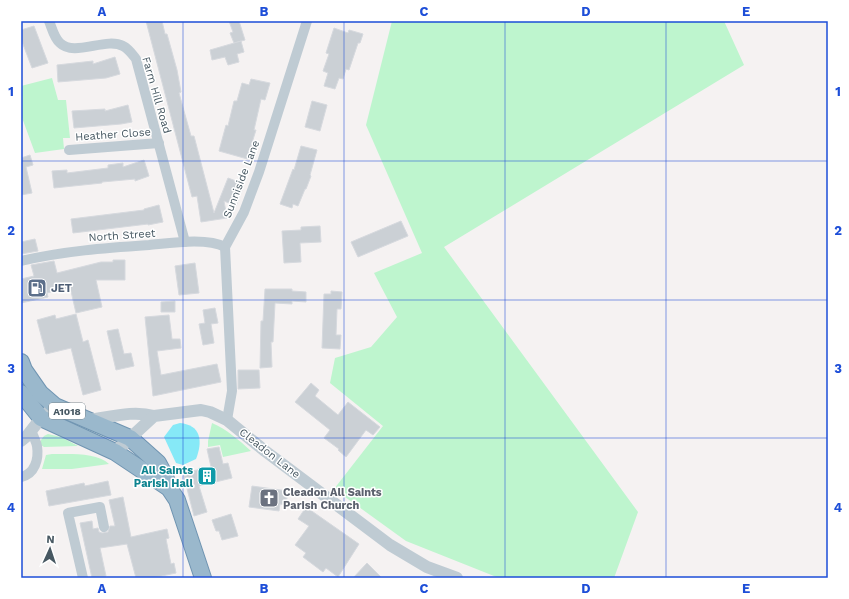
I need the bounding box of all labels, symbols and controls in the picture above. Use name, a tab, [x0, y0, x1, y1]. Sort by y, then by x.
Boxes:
text: A	[98, 4, 107, 19]
text: B	[260, 4, 269, 19]
text: C	[420, 4, 429, 19]
text: D	[581, 4, 591, 19]
text: E	[742, 4, 750, 19]
street label: Farm Hill Road	[139, 55, 174, 135]
text: 1	[8, 84, 14, 99]
text: 1	[835, 84, 841, 99]
street label: Heather Close	[75, 125, 151, 144]
street label: Sunniside Lane	[221, 139, 262, 220]
text: 2	[7, 223, 15, 238]
text: 2	[834, 223, 842, 238]
street label: North Street	[88, 227, 156, 244]
fuel station icon: JET	[26, 277, 48, 299]
place label: JET	[51, 282, 72, 295]
text: 3	[7, 361, 15, 376]
text: 3	[834, 361, 842, 376]
road number: A1018	[49, 403, 85, 419]
street label: Cleadon Lane	[237, 426, 303, 481]
place label: All Saints Parish Hall	[134, 464, 193, 490]
building icon: All Saints Parish Hall	[196, 465, 218, 487]
place label: Cleadon All Saints Parish Church	[283, 486, 382, 512]
church icon: Cleadon All Saints Parish Church	[258, 487, 280, 509]
text: 4	[7, 500, 16, 515]
text: 4	[834, 500, 843, 515]
north arrow	[30, 529, 70, 569]
text: N	[46, 533, 55, 546]
text: A	[98, 581, 107, 596]
text: B	[260, 581, 269, 596]
text: C	[420, 581, 429, 596]
text: D	[581, 581, 591, 596]
text: E	[742, 581, 750, 596]

